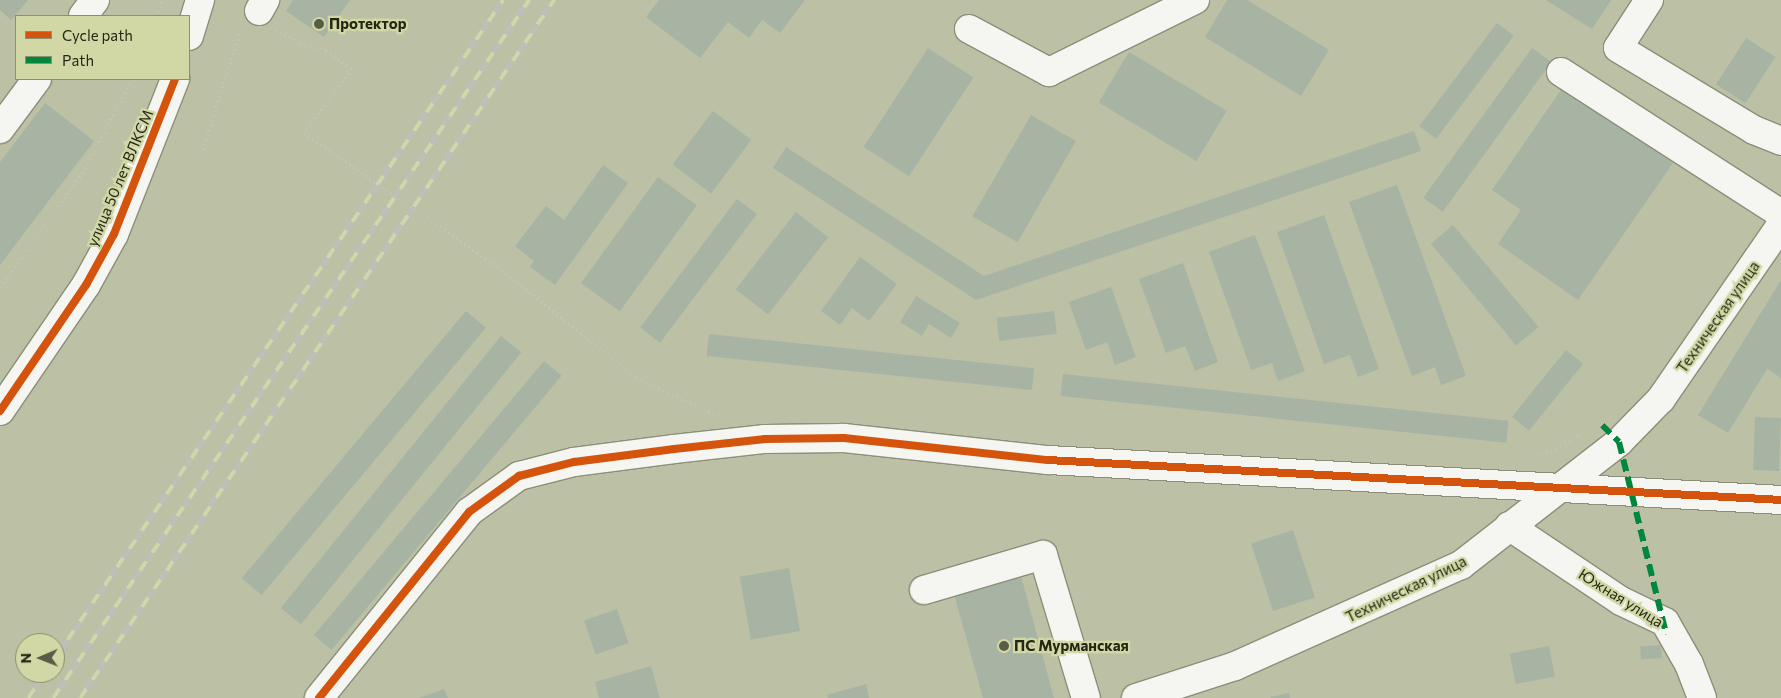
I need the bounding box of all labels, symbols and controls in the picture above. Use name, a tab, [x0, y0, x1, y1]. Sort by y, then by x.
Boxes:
legend	[15, 15, 190, 80]
place label: Протектор	[329, 15, 407, 33]
marker: Протектор	[313, 18, 325, 30]
text: Cycle path	[62, 26, 133, 44]
text: Path	[62, 51, 94, 69]
street label: улица 50 лет ВЛКСМ	[83, 107, 157, 249]
street label: Техническая улица	[1673, 258, 1763, 376]
street label: Техническая улица	[1343, 552, 1469, 626]
street label: Южная улица	[1575, 565, 1667, 631]
north arrow	[15, 633, 65, 683]
place label: ПС Мурманская	[1014, 637, 1129, 655]
marker: ПС Мурманская	[998, 640, 1010, 652]
text: N	[17, 653, 34, 664]

